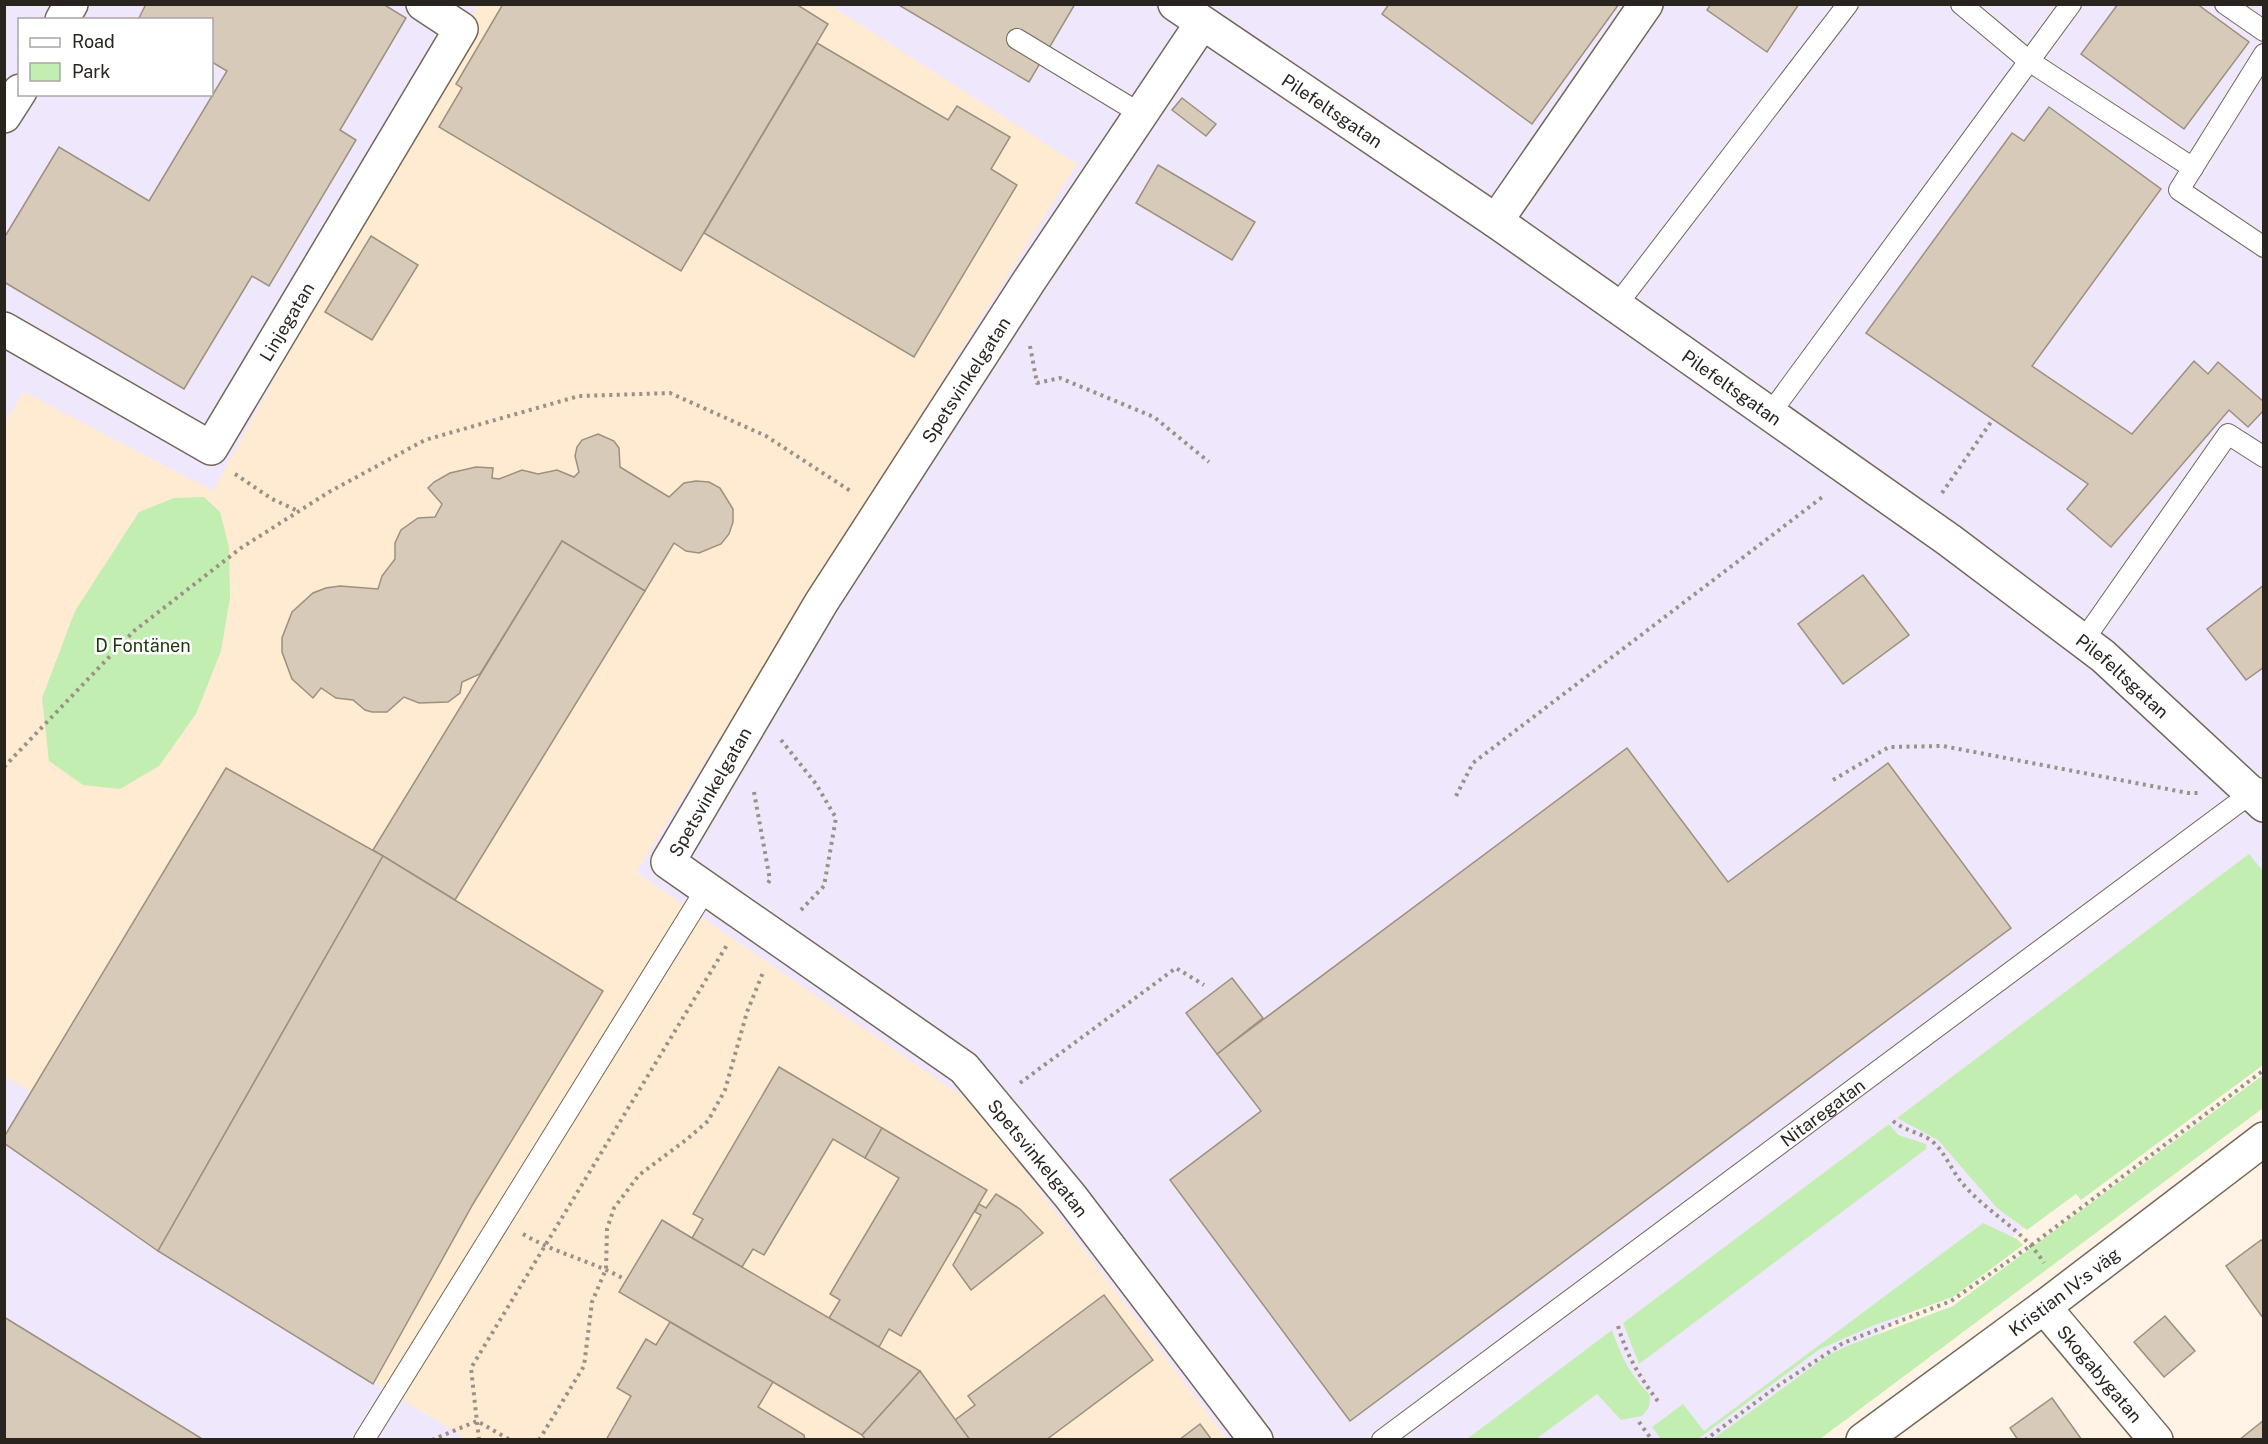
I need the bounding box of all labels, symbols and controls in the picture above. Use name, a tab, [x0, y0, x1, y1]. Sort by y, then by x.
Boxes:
legend	[18, 18, 213, 96]
text: Road	[72, 31, 115, 52]
text: Park	[72, 61, 110, 82]
street label: Pilefeltsgatan	[1278, 69, 1387, 152]
street label: Linjegatan	[255, 278, 318, 365]
street label: Spetsvinkelgatan	[917, 313, 1015, 447]
street label: Pilefeltsgatan	[1678, 345, 1786, 429]
street label: Pilefeltsgatan	[2072, 629, 2173, 722]
park label: D Fontänen	[95, 635, 191, 656]
street label: Spetsvinkelgatan	[664, 724, 756, 860]
street label: Nitaregatan	[1776, 1074, 1869, 1150]
street label: Spetsvinkelgatan	[984, 1095, 1093, 1221]
street label: Kristian IV:s väg	[2004, 1243, 2124, 1340]
street label: Skogabygatan	[2053, 1321, 2147, 1426]

